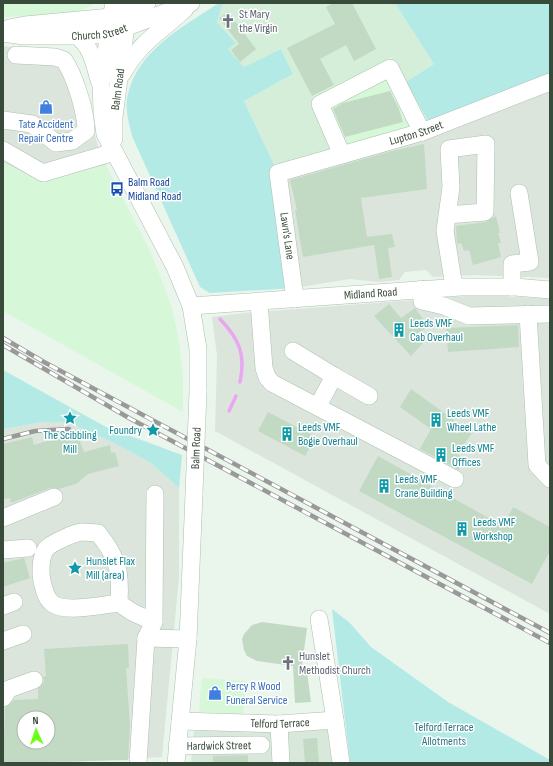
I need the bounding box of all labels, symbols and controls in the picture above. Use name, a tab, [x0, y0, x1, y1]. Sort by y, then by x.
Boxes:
place label: St Mary the Virgin	[239, 7, 277, 36]
church icon: St Mary the Virgin	[220, 13, 236, 29]
street label: Church Street	[72, 20, 130, 44]
street label: Balm Road	[107, 67, 128, 111]
shop icon: Tate Accident Repair Centre	[38, 99, 54, 115]
place label: Tate Accident Repair Centre	[19, 117, 74, 146]
street label: Lupton Street	[388, 117, 445, 148]
place label: Balm Road Midland Road	[128, 175, 181, 204]
bus stop icon: Balm Road Midland Road	[109, 181, 125, 197]
street label: Lawn's Lane	[276, 211, 298, 261]
street label: Midland Road	[343, 284, 398, 303]
place label: Leeds VMF Cab Overhaul	[410, 316, 463, 345]
building icon: Leeds VMF Cab Overhaul	[391, 322, 407, 338]
place label: Leeds VMF Wheel Lathe	[447, 406, 497, 435]
place icon: The Scibbling Mill	[62, 410, 78, 426]
building icon: Leeds VMF Wheel Lathe	[428, 412, 444, 428]
place label: Leeds VMF Bogie Overhaul	[298, 420, 358, 449]
place icon: Foundry	[145, 422, 161, 438]
place label: Foundry	[109, 423, 142, 438]
building icon: Leeds VMF Bogie Overhaul	[279, 426, 295, 442]
street label: Balm Road	[187, 427, 204, 469]
place label: The Scibbling Mill	[43, 428, 97, 457]
place label: Leeds VMF Offices	[452, 441, 495, 470]
building icon: Leeds VMF Offices	[433, 447, 449, 463]
place label: Leeds VMF Crane Building	[395, 472, 453, 501]
building icon: Leeds VMF Crane Building	[376, 478, 392, 494]
place label: Leeds VMF Workshop	[473, 515, 516, 544]
building icon: Leeds VMF Workshop	[454, 521, 470, 537]
place label: Hunslet Flax Mill (area)	[86, 554, 136, 583]
place icon: Hunslet Flax Mill (area)	[67, 560, 83, 576]
place label: Hunslet Methodist Church	[299, 649, 371, 678]
church icon: Hunslet Methodist Church	[280, 655, 296, 671]
place label: Percy R Wood Funeral Service	[226, 679, 288, 708]
shop icon: Percy R Wood Funeral Service	[207, 685, 223, 701]
north arrow	[16, 710, 56, 750]
text: N	[32, 714, 39, 727]
street label: Telford Terrace	[250, 714, 310, 732]
park label: Telford Terrace Allotments	[414, 720, 474, 749]
street label: Hardwick Street	[187, 738, 252, 753]

